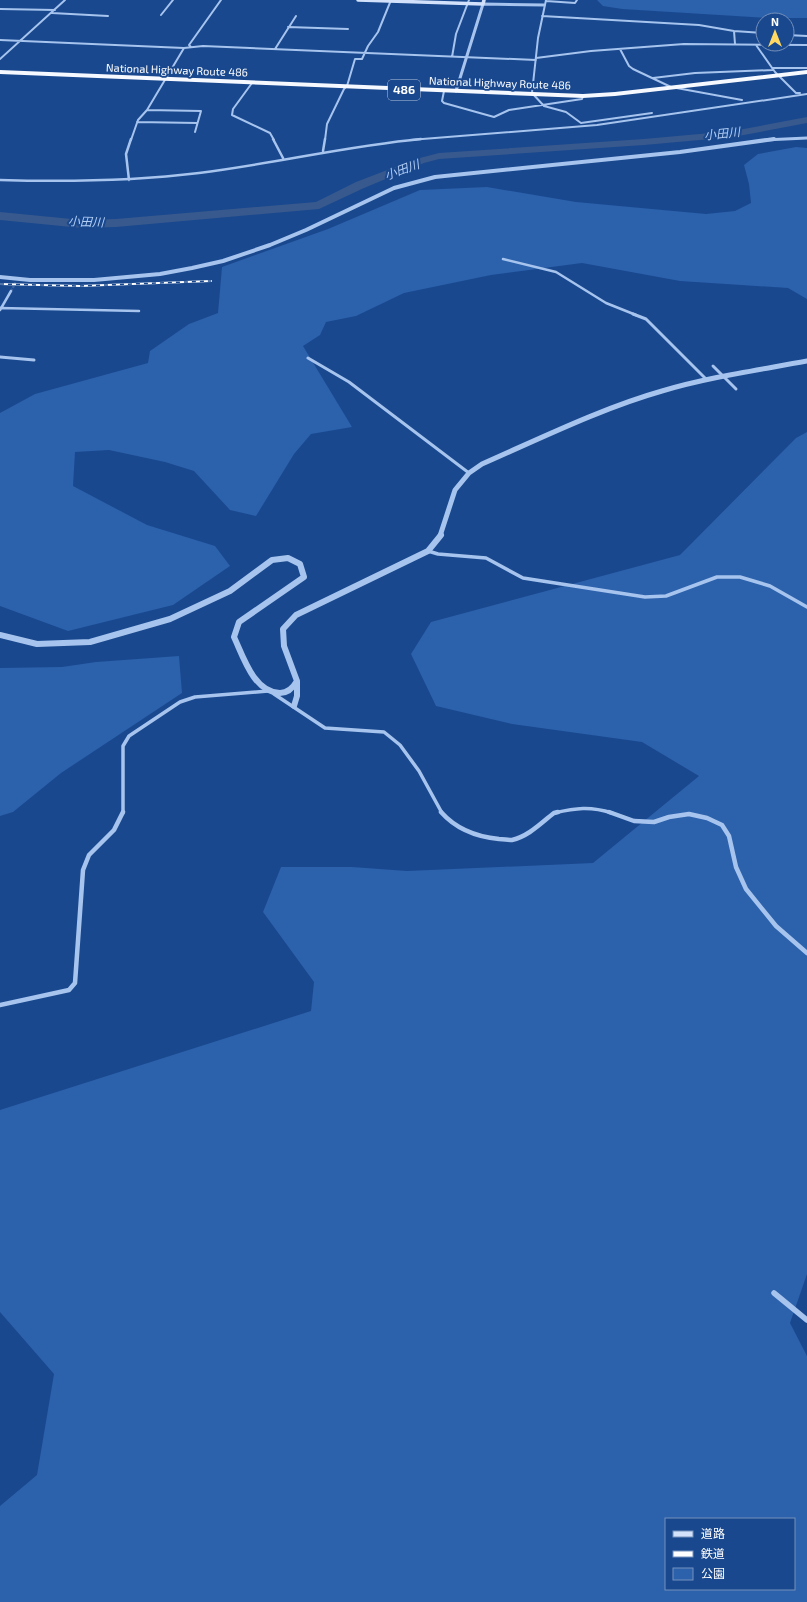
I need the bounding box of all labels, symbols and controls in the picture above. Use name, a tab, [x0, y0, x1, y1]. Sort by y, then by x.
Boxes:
north arrow	[755, 12, 795, 52]
text: N	[771, 15, 779, 28]
street label: National Highway Route 486	[106, 61, 248, 78]
street label: National Highway Route 486	[429, 74, 571, 91]
road number: 486	[388, 80, 420, 100]
water label: 小田川	[703, 124, 743, 142]
water label: 小田川	[382, 156, 423, 182]
water label: 小田川	[68, 213, 106, 229]
legend	[665, 1518, 795, 1590]
text: 道路	[701, 1526, 725, 1540]
text: 鉄道	[701, 1546, 725, 1560]
text: 公園	[701, 1566, 725, 1580]

